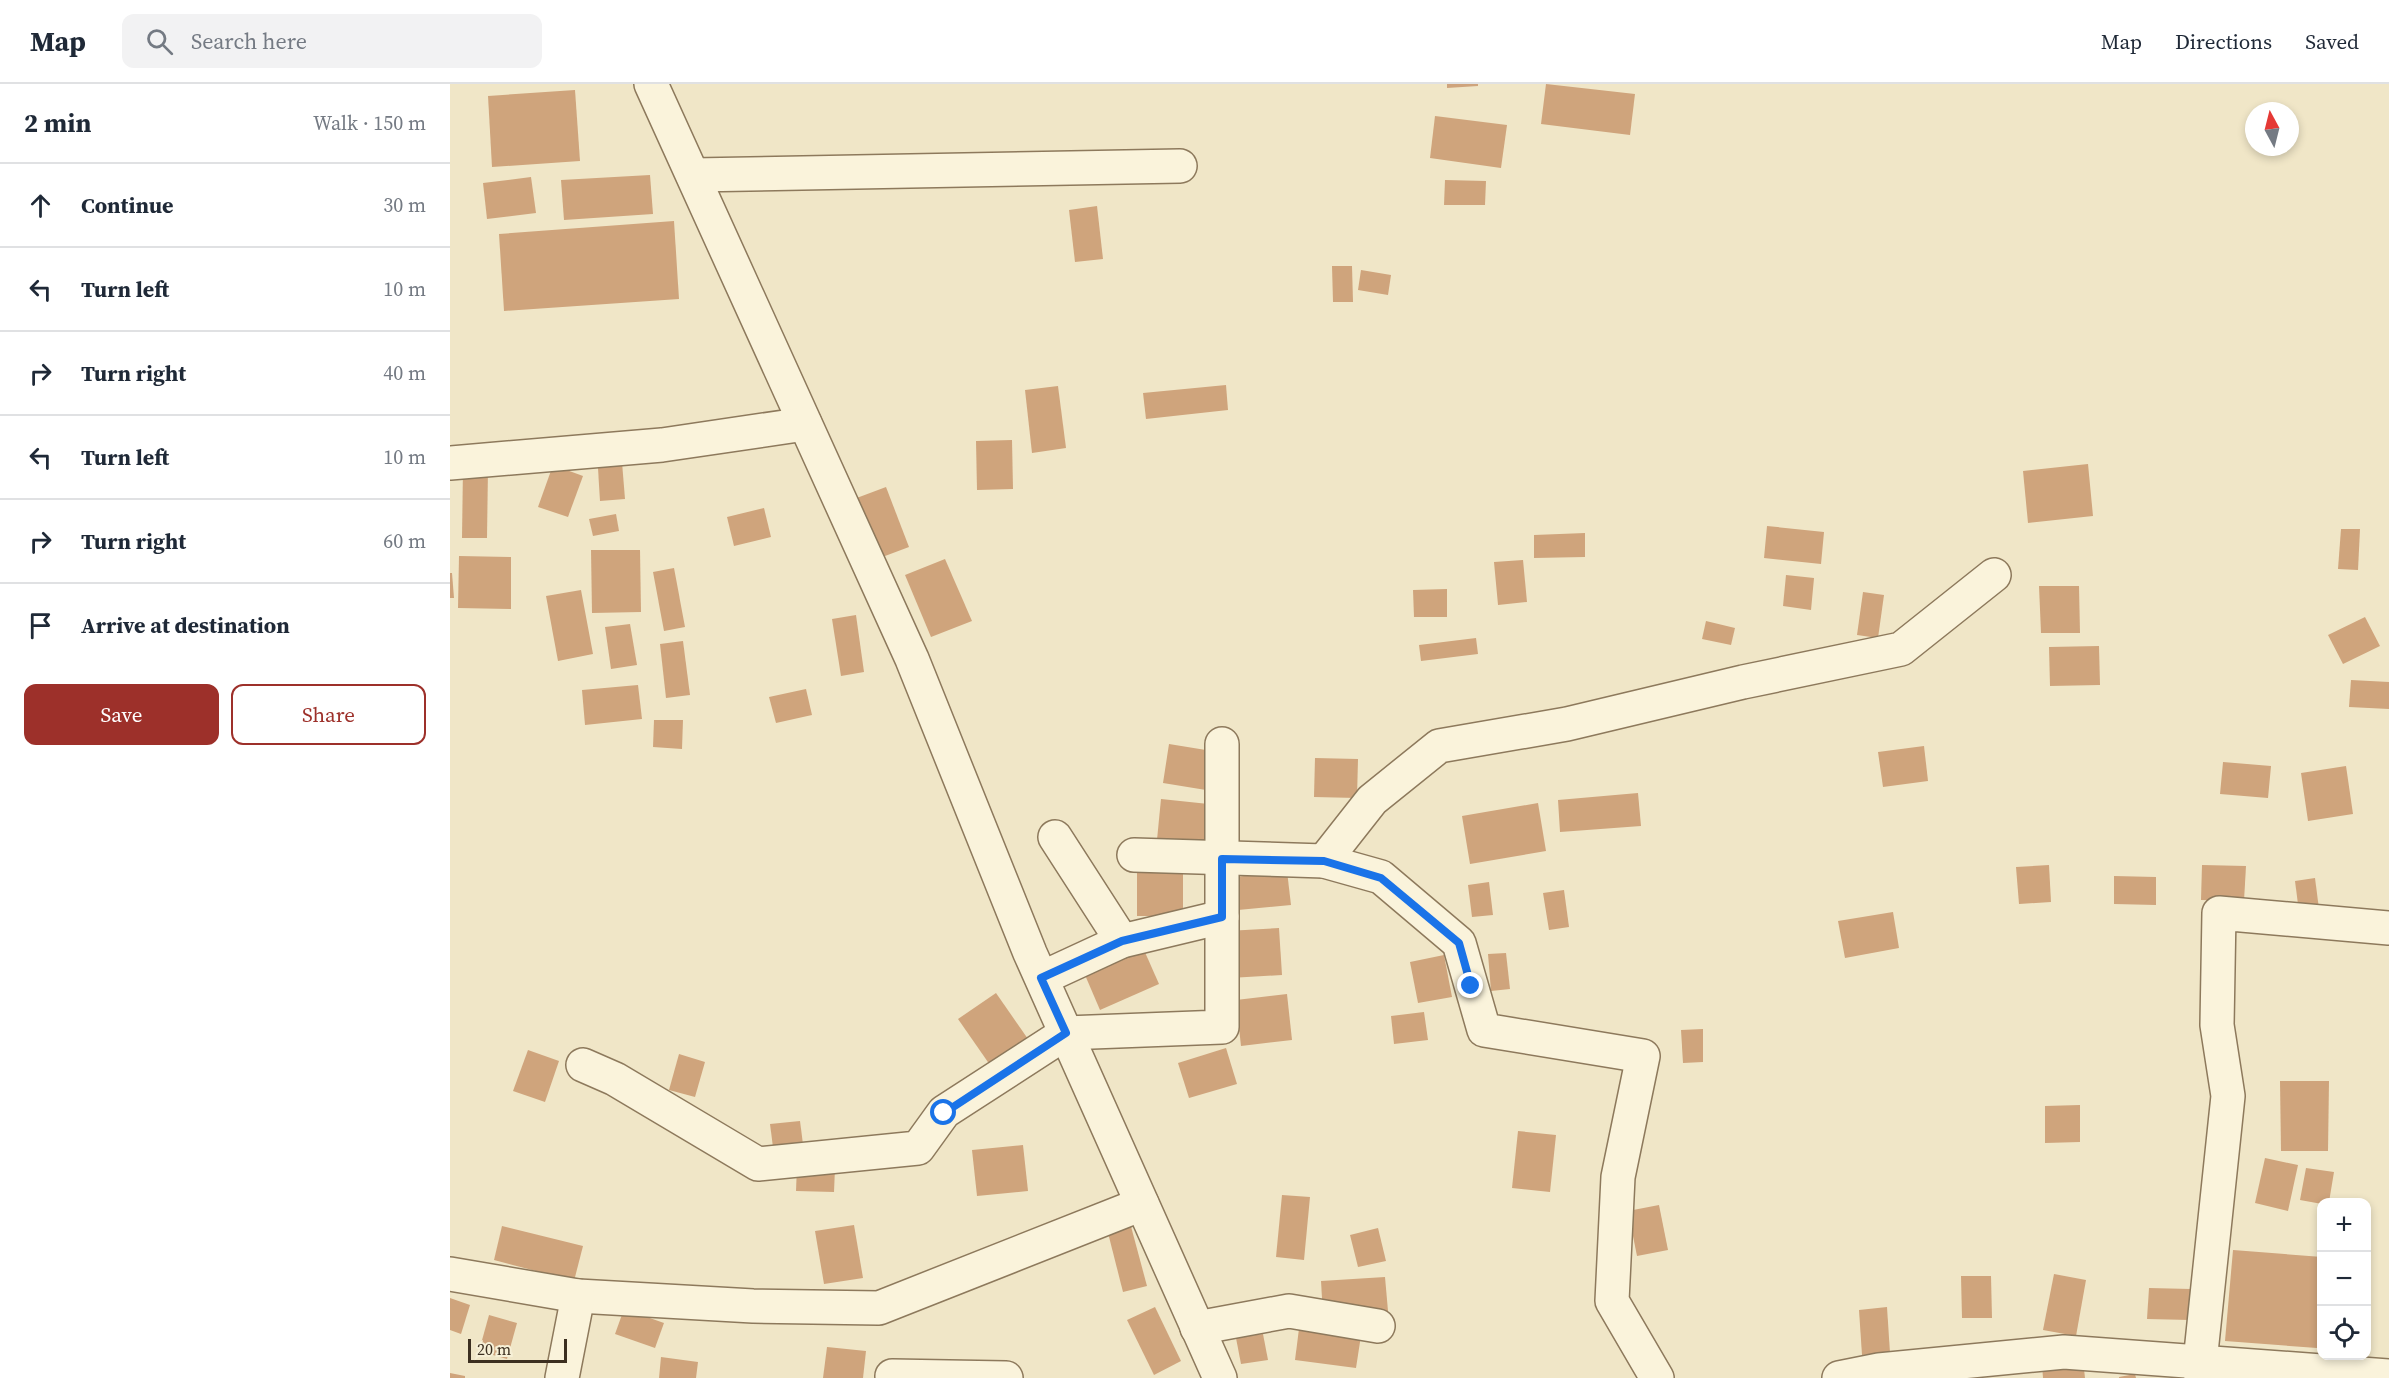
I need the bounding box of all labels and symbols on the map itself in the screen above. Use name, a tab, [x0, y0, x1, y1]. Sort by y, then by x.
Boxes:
north arrow	[2245, 102, 2299, 156]
route end	[1457, 972, 1483, 998]
route start	[930, 1099, 956, 1125]
scale bar	[468, 1336, 567, 1364]

